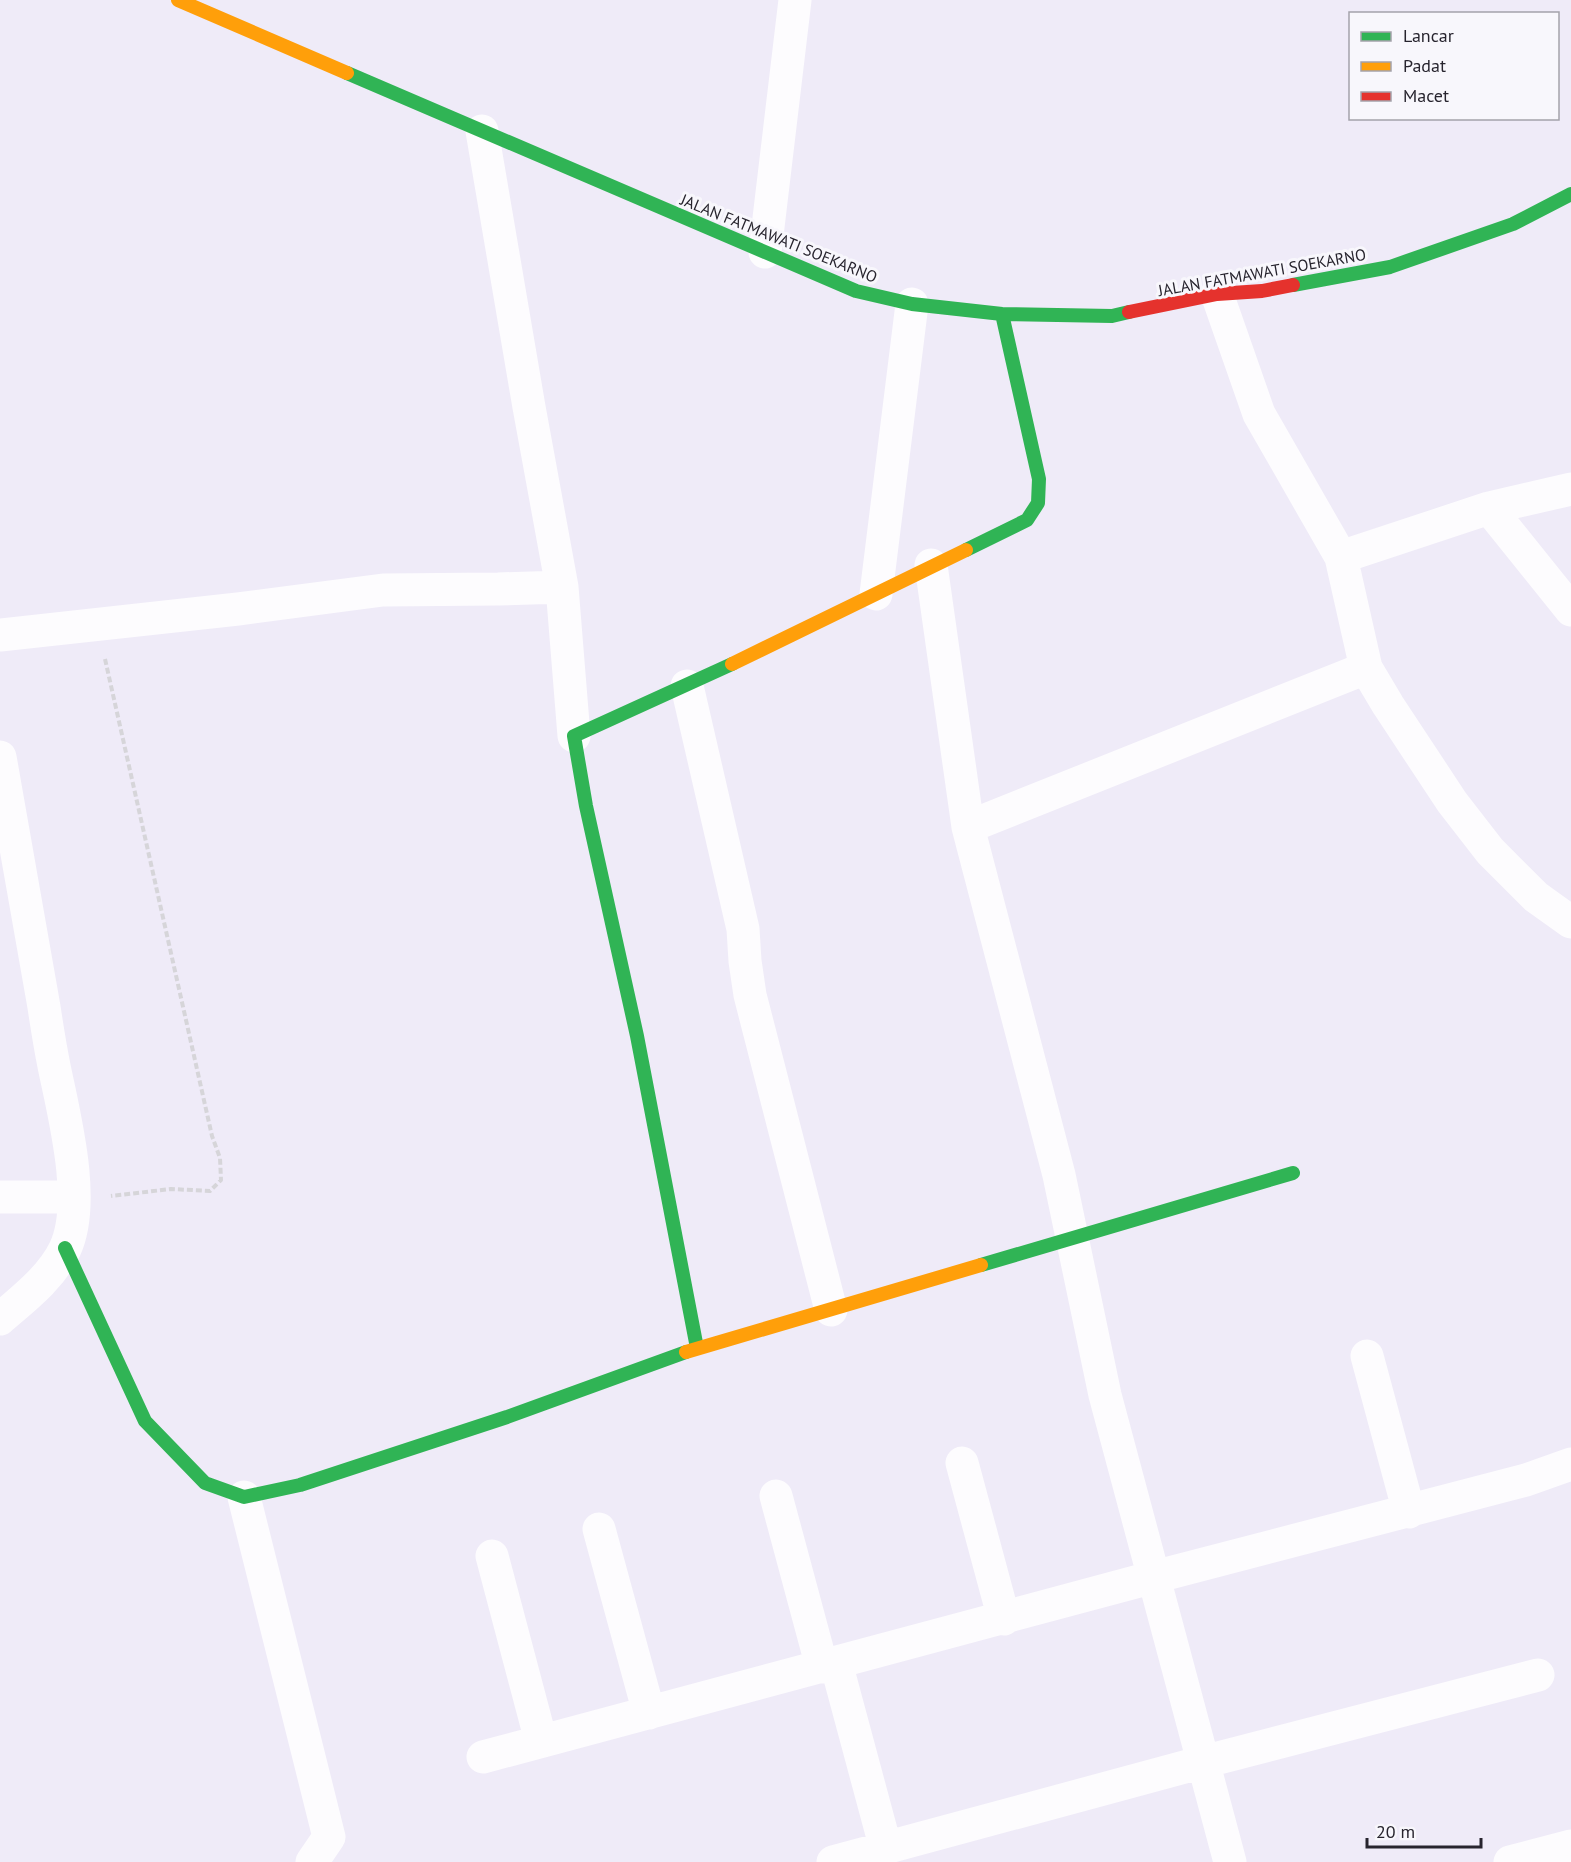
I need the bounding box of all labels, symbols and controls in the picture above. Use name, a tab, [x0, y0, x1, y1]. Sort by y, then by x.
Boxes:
legend	[1349, 12, 1559, 120]
text: Lancar	[1403, 24, 1454, 47]
text: Padat	[1403, 54, 1446, 77]
text: Macet	[1403, 84, 1449, 107]
street label: JALAN FATMAWATI SOEKARNO	[677, 189, 880, 287]
street label: JALAN FATMAWATI SOEKARNO	[1156, 244, 1367, 300]
scale bar	[1367, 1811, 1481, 1849]
text: 20 m	[1376, 1820, 1415, 1843]

